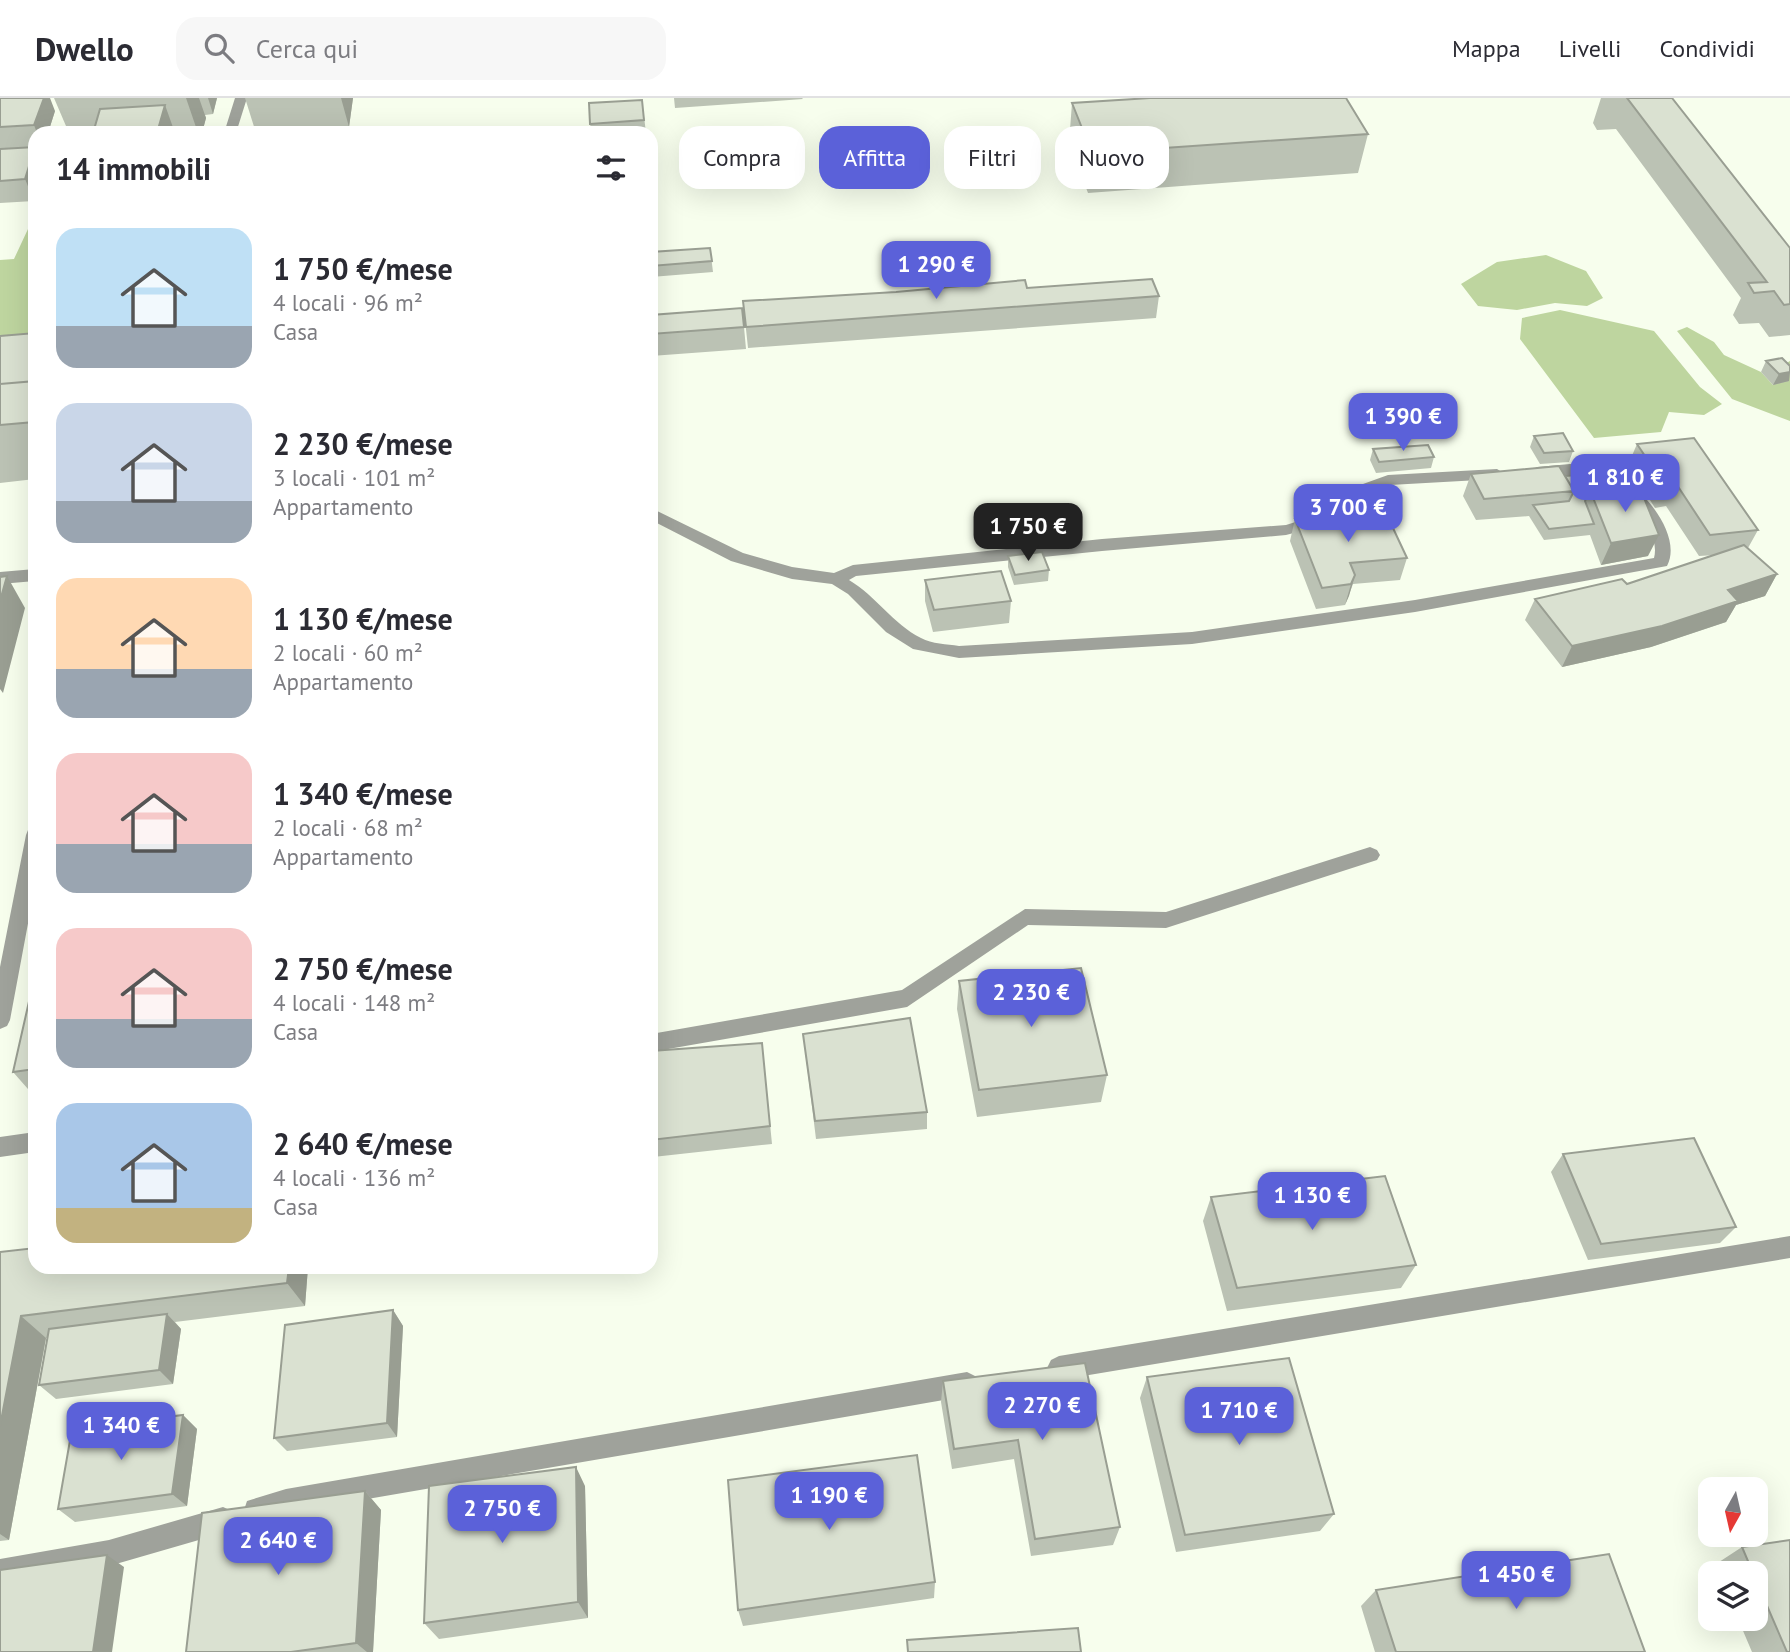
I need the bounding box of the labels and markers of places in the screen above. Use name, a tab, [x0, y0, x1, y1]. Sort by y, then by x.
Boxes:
pin: 1 290 €	[871, 242, 1001, 301]
pin: 1 390 €	[1338, 394, 1468, 453]
pin: 1 810 €	[1560, 454, 1690, 514]
pin: 3 700 €	[1283, 484, 1413, 544]
pin: 1 750 €	[963, 504, 1093, 563]
pin: 2 230 €	[966, 970, 1096, 1029]
pin: 1 130 €	[1247, 1172, 1377, 1232]
pin: 2 270 €	[977, 1382, 1107, 1442]
pin: 1 710 €	[1174, 1388, 1304, 1447]
pin: 1 340 €	[56, 1402, 186, 1462]
pin: 1 190 €	[764, 1472, 894, 1532]
pin: 2 750 €	[437, 1486, 567, 1545]
pin: 2 640 €	[213, 1518, 343, 1577]
pin: 1 450 €	[1451, 1552, 1581, 1611]

